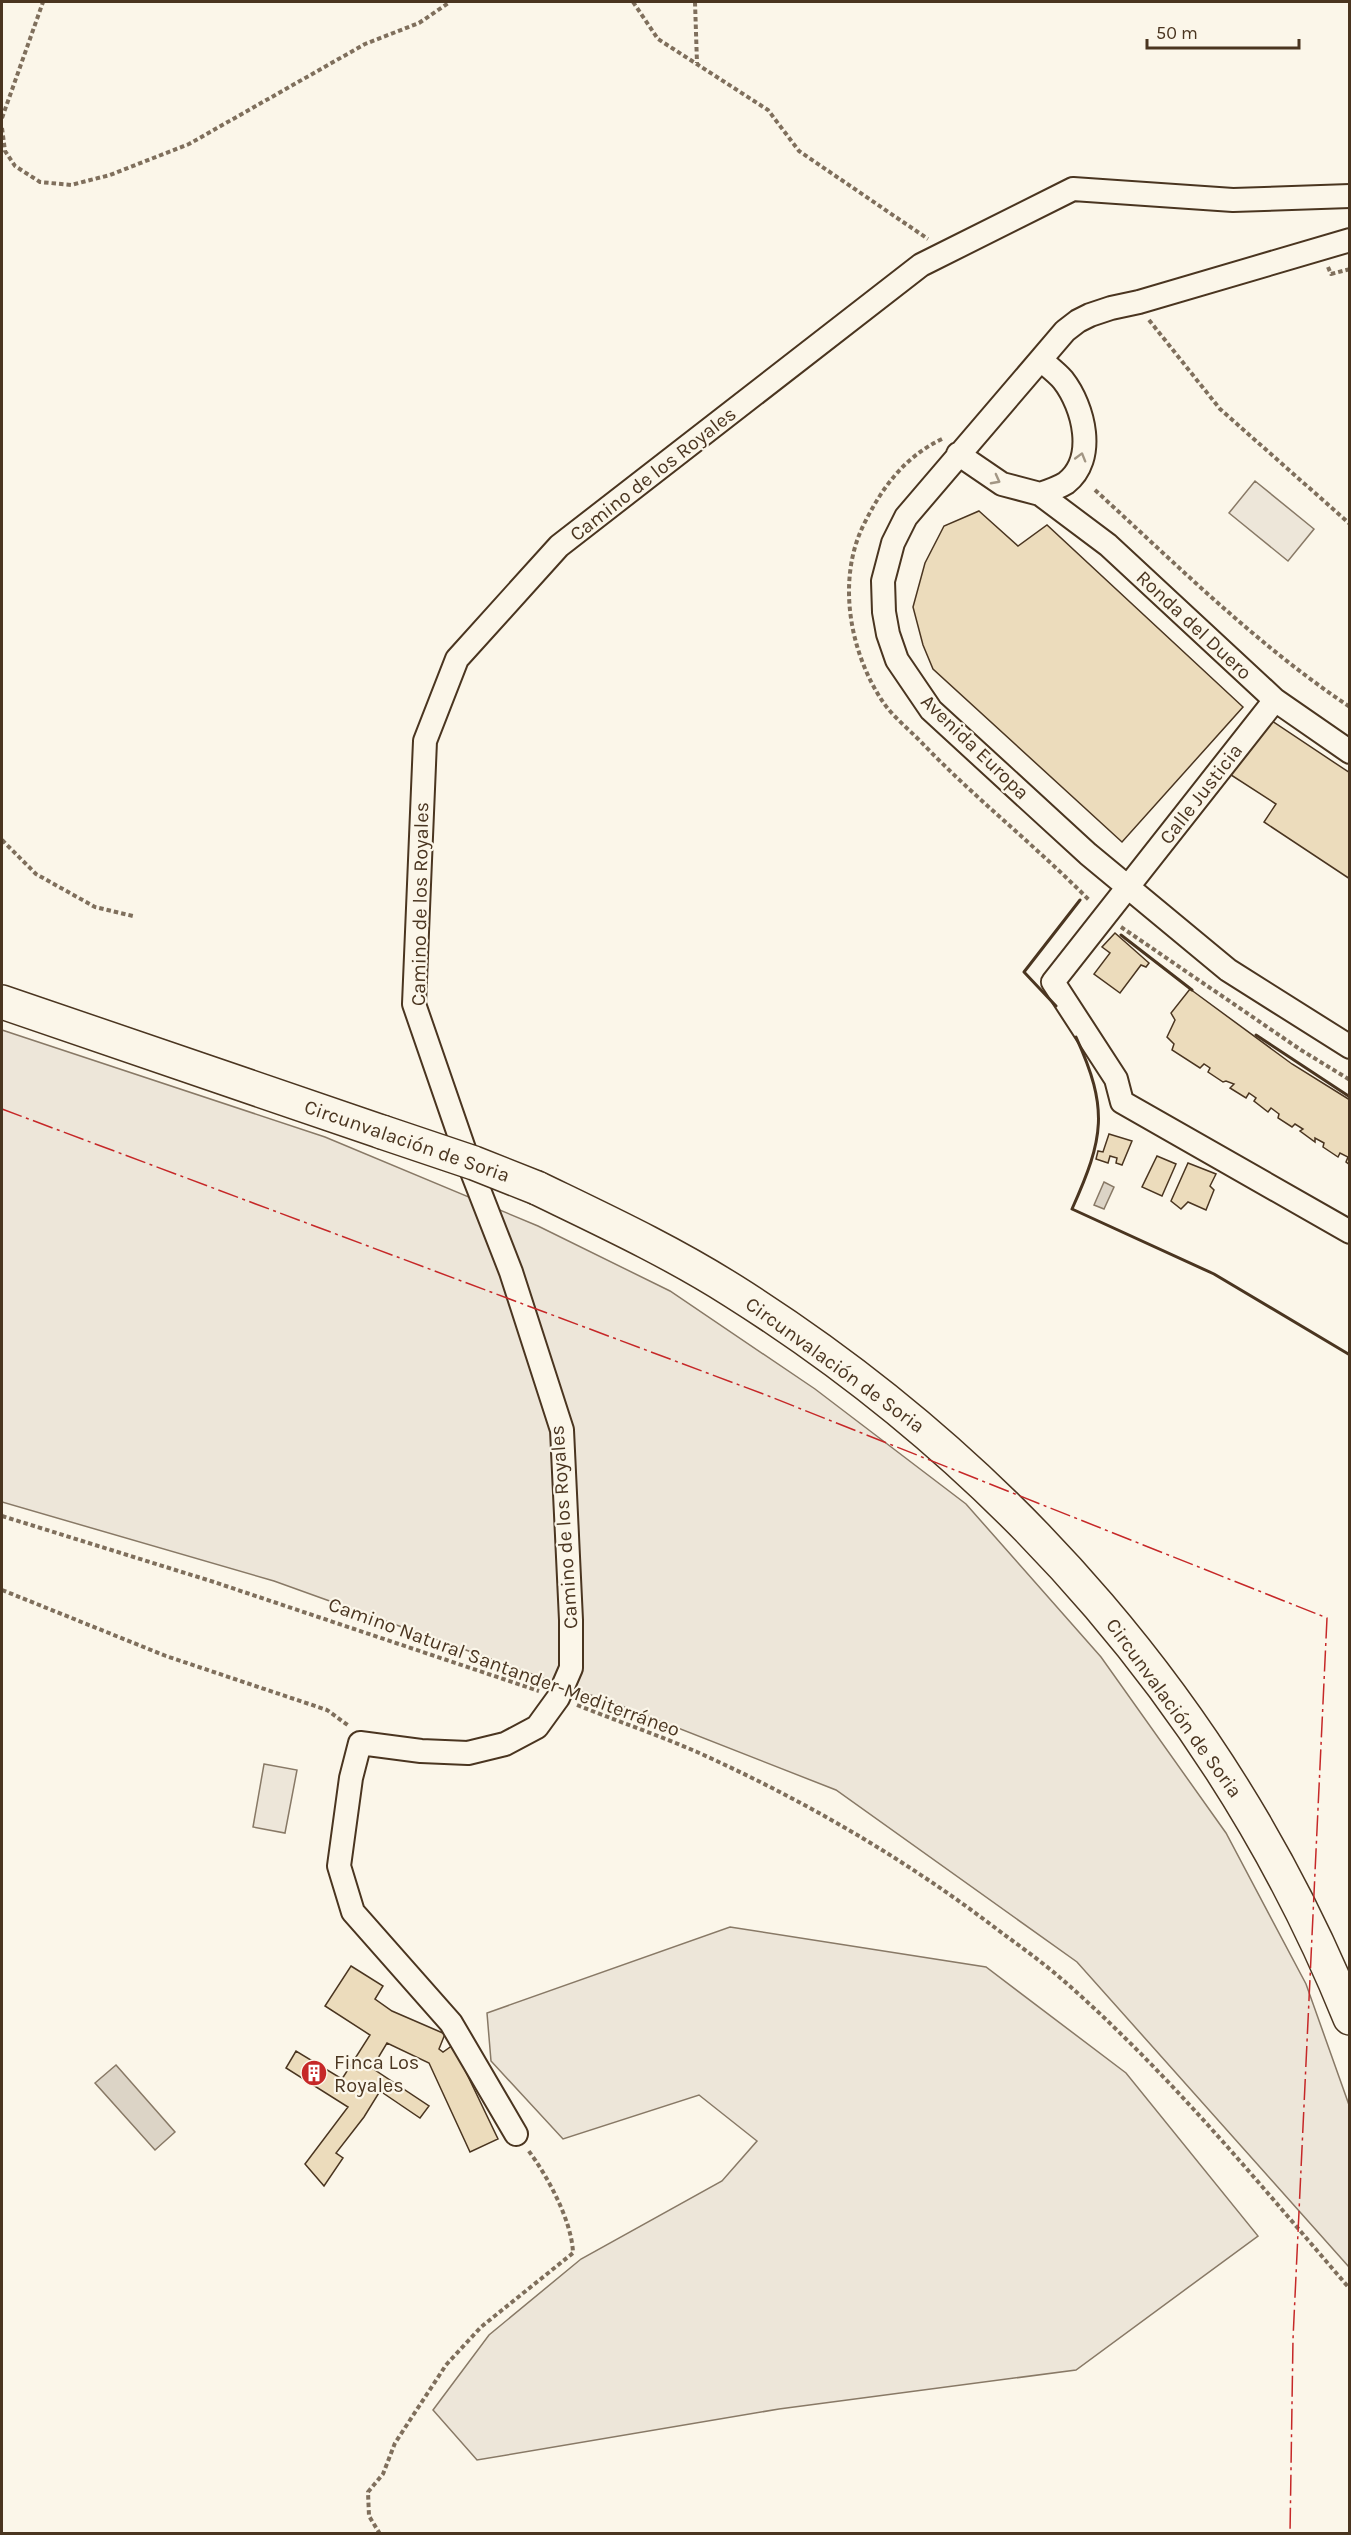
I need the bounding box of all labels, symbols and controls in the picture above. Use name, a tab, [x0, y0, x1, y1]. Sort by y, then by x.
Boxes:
scale bar	[1147, 12, 1298, 50]
text: 50 m	[1156, 22, 1198, 44]
street label: Camino de los Royales	[565, 402, 741, 546]
one-way arrow	[1074, 452, 1086, 463]
one-way arrow	[990, 473, 1000, 484]
street label: Ronda del Duero	[1132, 566, 1256, 684]
street label: Avenida Europa	[916, 690, 1034, 804]
street label: Calle Justicia	[1155, 739, 1247, 849]
street label: Camino de los Royales	[407, 802, 433, 1006]
street label: Circunvalación de Soria	[301, 1095, 513, 1187]
street label: Circunvalación de Soria	[741, 1292, 929, 1438]
street label: Camino de los Royales	[545, 1424, 583, 1630]
street label: Camino Natural Santander-Mediterráneo	[325, 1593, 683, 1741]
street label: Circunvalación de Soria	[1101, 1614, 1247, 1802]
place label: Finca Los Royales	[334, 2051, 419, 2097]
building icon: Finca Los Royales	[299, 2058, 329, 2088]

